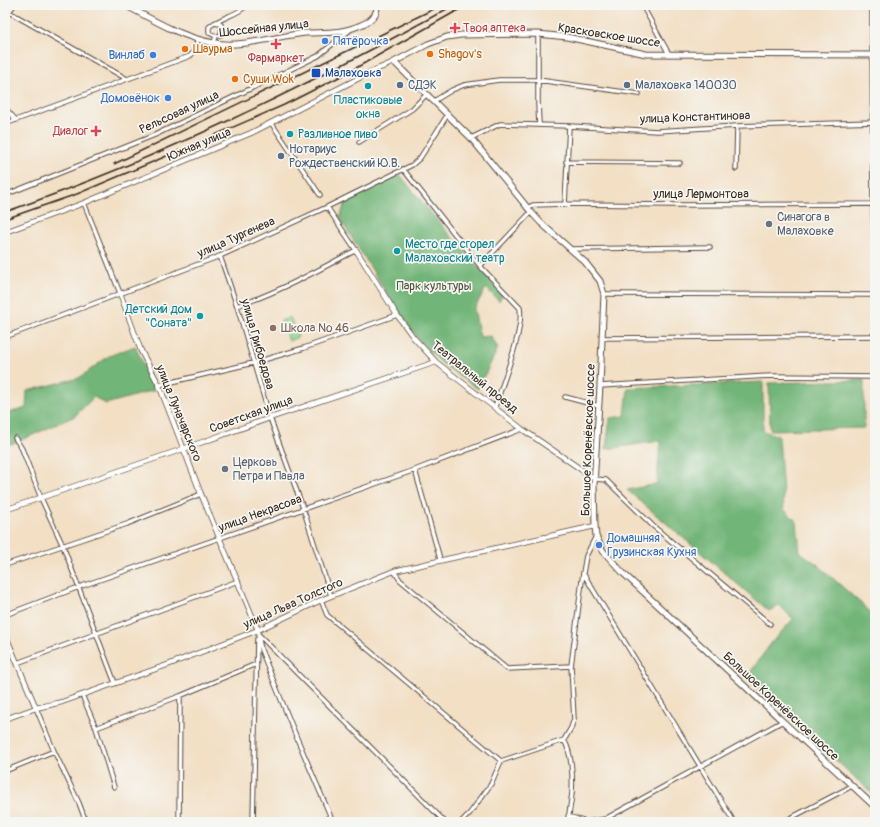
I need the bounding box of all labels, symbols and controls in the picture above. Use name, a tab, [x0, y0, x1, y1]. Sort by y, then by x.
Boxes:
street label: Шоссейная улица	[219, 16, 310, 41]
street label: Красковское шоссе	[557, 20, 661, 51]
place label: Твоя аптека	[463, 21, 526, 36]
marker: Твоя аптека	[450, 23, 460, 33]
place label: Пятёрочка	[333, 34, 389, 49]
marker: Пятёрочка	[320, 36, 330, 46]
marker: Фармаркет	[271, 39, 281, 49]
place label: Шаурма	[193, 42, 233, 57]
marker: Шаурма	[180, 44, 190, 54]
place label: Shagov's	[438, 47, 482, 62]
place label: Винлаб	[108, 48, 145, 63]
marker: Shagov's	[425, 49, 435, 59]
marker: Винлаб	[148, 50, 158, 60]
place label: Фармаркет	[248, 51, 304, 66]
place label: Малаховка	[325, 66, 382, 81]
marker: Малаховка	[310, 67, 322, 79]
place label: Суши Wok	[243, 72, 294, 87]
marker: Суши Wok	[230, 74, 240, 84]
place label: СДЭК	[408, 78, 437, 93]
place label: Малаховка 140030	[635, 78, 737, 93]
marker: СДЭК	[395, 80, 405, 90]
marker: Малаховка 140030	[622, 80, 632, 90]
marker: Пластиковые окна	[363, 81, 373, 91]
street label: Рельсовая улица	[137, 87, 222, 137]
place label: Домовёнок	[100, 91, 160, 106]
marker: Домовёнок	[163, 93, 173, 103]
place label: Пластиковые окна	[334, 93, 402, 122]
street label: улица Константинова	[639, 108, 751, 127]
place label: Диалог	[52, 124, 88, 139]
street label: Южная улица	[165, 124, 234, 165]
marker: Диалог	[91, 126, 101, 136]
place label: Разливное пиво	[298, 127, 378, 142]
marker: Разливное пиво	[285, 129, 295, 139]
place label: Нотариус Рождественский Ю.В.	[289, 142, 400, 171]
marker: Нотариус Рождественский Ю.В.	[276, 151, 286, 161]
street label: улица Лермонтова	[652, 187, 749, 202]
place label: Синагога в Малаховке	[777, 210, 834, 239]
street label: улица Тургенева	[194, 213, 278, 262]
marker: Синагога в Малаховке	[764, 219, 774, 229]
place label: Место где сгорел Малаховский театр	[405, 237, 505, 266]
marker: Место где сгорел Малаховский театр	[392, 246, 402, 256]
park label: Парк культуры	[397, 279, 472, 294]
street label: улица Грибоедова	[237, 296, 278, 392]
place label: Детский дом "Соната"	[124, 302, 192, 331]
marker: Детский дом "Соната"	[195, 311, 205, 321]
place label: Школа № 46	[281, 321, 349, 336]
marker: Школа № 46	[268, 323, 278, 333]
street label: Театральный проезд	[429, 338, 521, 417]
street label: улица Луначарского	[152, 362, 205, 464]
street label: Большое Коренёвское шоссе	[578, 363, 599, 517]
street label: Советская улица	[207, 392, 295, 437]
place label: Церковь Петра и Павла	[233, 455, 305, 484]
marker: Церковь Петра и Павла	[220, 464, 230, 474]
street label: улица Некрасова	[216, 491, 304, 536]
place label: Домашняя Грузинская Кухня	[606, 531, 697, 560]
marker: Домашняя Грузинская Кухня	[594, 540, 604, 550]
street label: улица Льва Толстого	[240, 575, 346, 633]
street label: Большое Коренёвское шоссе	[720, 649, 842, 764]

